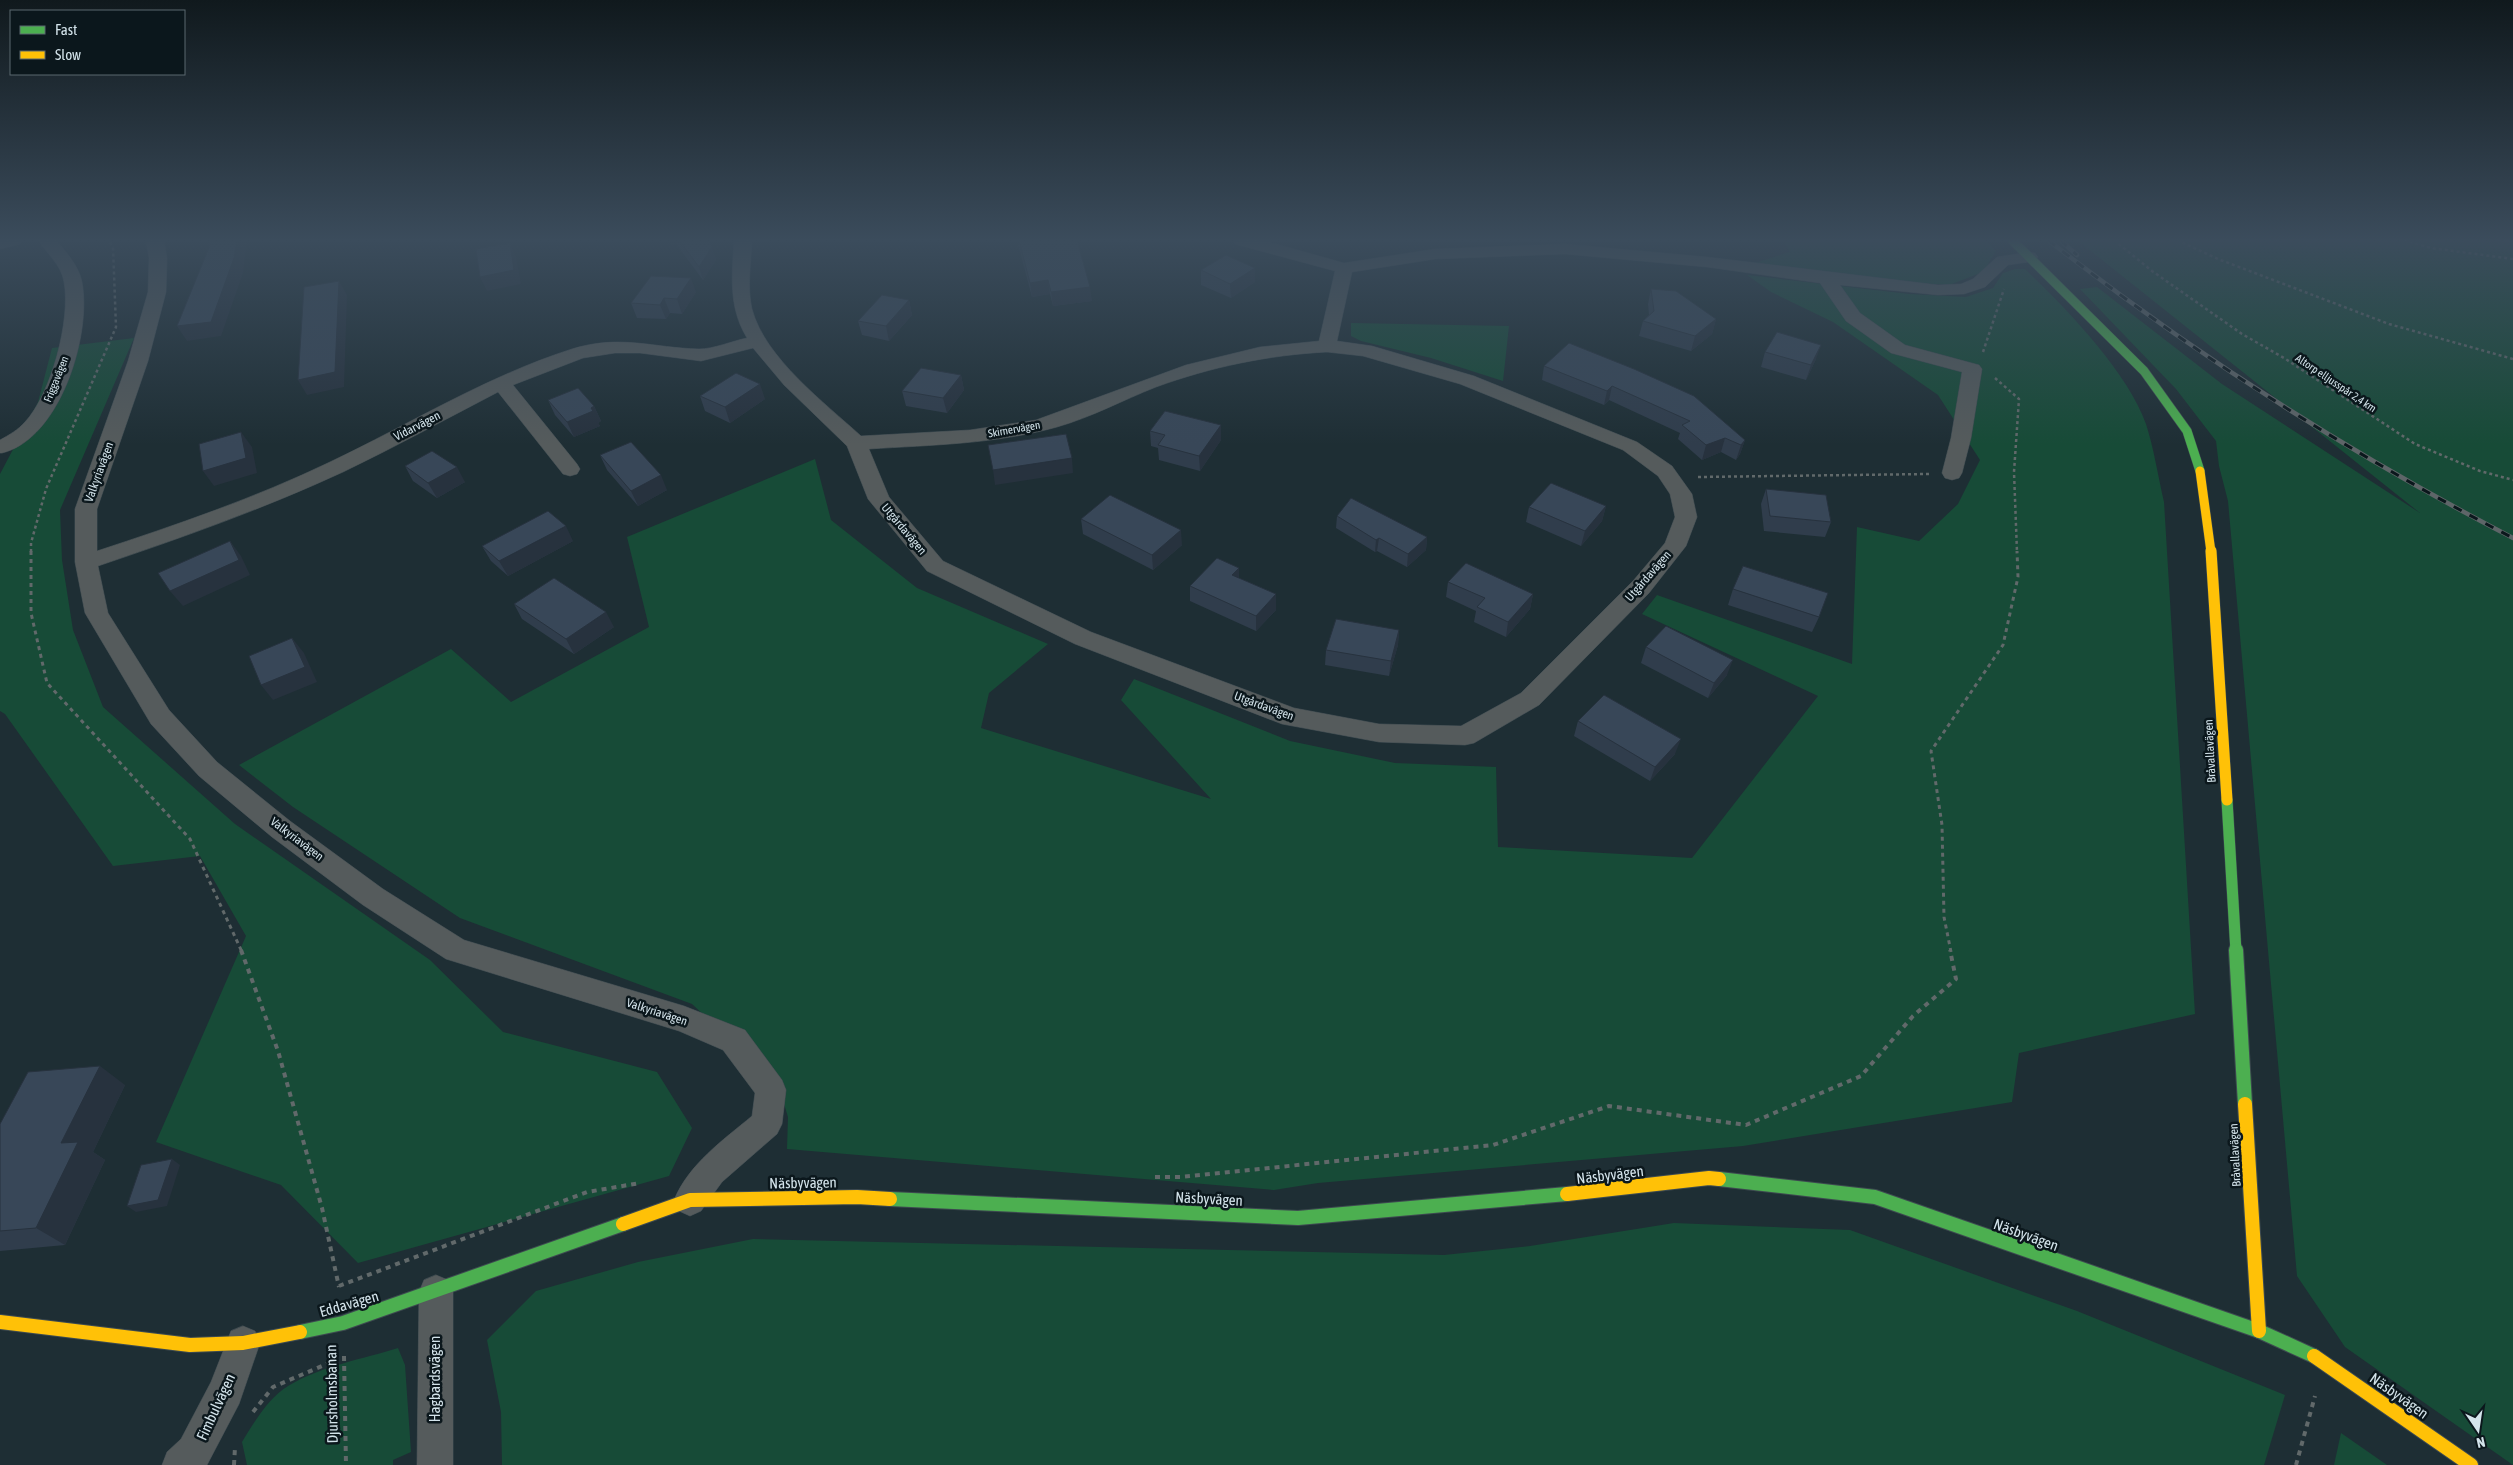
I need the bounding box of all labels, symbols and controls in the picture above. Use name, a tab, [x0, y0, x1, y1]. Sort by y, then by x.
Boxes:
legend	[10, 10, 185, 75]
text: Fast	[55, 21, 77, 38]
text: Slow	[55, 46, 81, 63]
street label: Altorp elljusspår 2,4 km	[2293, 352, 2379, 414]
street label: Friggavägen	[41, 354, 71, 404]
street label: Vidarvägen	[392, 408, 442, 444]
street label: Skirnervägen	[987, 419, 1041, 439]
street label: Valkyriavägen	[82, 440, 116, 504]
street label: Utgårdavägen	[879, 501, 929, 557]
street label: Utgårdavägen	[1622, 548, 1674, 604]
street label: Utgårdavägen	[1232, 689, 1296, 723]
street label: Bråvallavägen	[2201, 719, 2219, 783]
street label: Valkyriavägen	[268, 814, 326, 864]
street label: Valkyriavägen	[625, 996, 689, 1028]
street label: Bråvallavägen	[2226, 1123, 2244, 1187]
street label: Näsbyvägen	[1575, 1162, 1644, 1187]
street label: Näsbyvägen	[769, 1173, 837, 1192]
street label: Näsbyvägen	[1175, 1188, 1243, 1209]
street label: Näsbyvägen	[1992, 1215, 2061, 1254]
street label: Eddavägen	[317, 1287, 380, 1320]
street label: Hagbardsvägen	[426, 1336, 443, 1422]
street label: Djursholmsbanan	[322, 1344, 341, 1444]
street label: Näsbyvägen	[2367, 1369, 2432, 1422]
street label: Fimbulvägen	[193, 1371, 238, 1443]
north arrow	[2453, 1405, 2503, 1455]
text: N	[2475, 1434, 2487, 1451]

